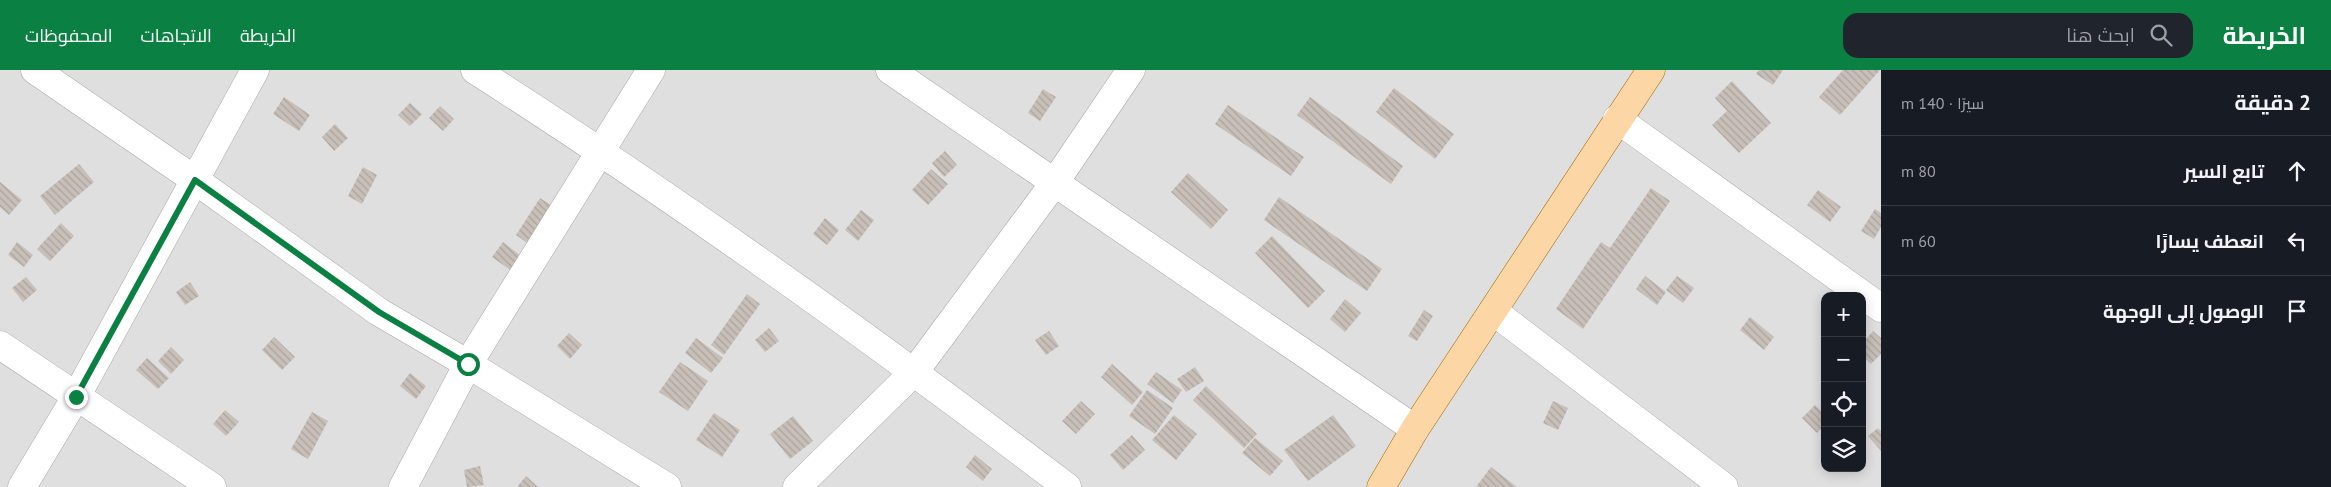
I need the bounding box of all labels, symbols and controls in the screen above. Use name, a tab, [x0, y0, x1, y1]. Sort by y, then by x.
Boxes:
search box	[1843, 13, 2193, 58]
text: الخريطة	[2223, 20, 2306, 51]
icon: search	[2147, 21, 2175, 49]
text: ابحث هنا	[2066, 23, 2135, 47]
text: المحفوظات	[25, 24, 113, 47]
text: الاتجاهات	[141, 24, 212, 47]
text: الخريطة	[240, 24, 296, 47]
text: 2 دقيقة	[2234, 89, 2311, 116]
text: سيرًا · 140 m	[1901, 93, 1984, 113]
icon: ahead	[2283, 157, 2311, 185]
text: تابع السير	[2184, 159, 2264, 183]
text: 80 m	[1901, 161, 1936, 181]
icon: left	[2283, 227, 2311, 255]
text: انعطف يسارًا	[2156, 229, 2264, 253]
text: 60 m	[1901, 231, 1936, 251]
map controls	[1821, 292, 1866, 472]
button: +	[1821, 292, 1866, 337]
icon: arrive	[2283, 297, 2311, 325]
text: الوصول إلى الوجهة	[2103, 299, 2264, 323]
button: −	[1821, 337, 1866, 382]
route start	[457, 353, 480, 376]
button: locate	[1821, 382, 1866, 427]
route end	[65, 386, 88, 409]
button: layers	[1821, 427, 1866, 472]

